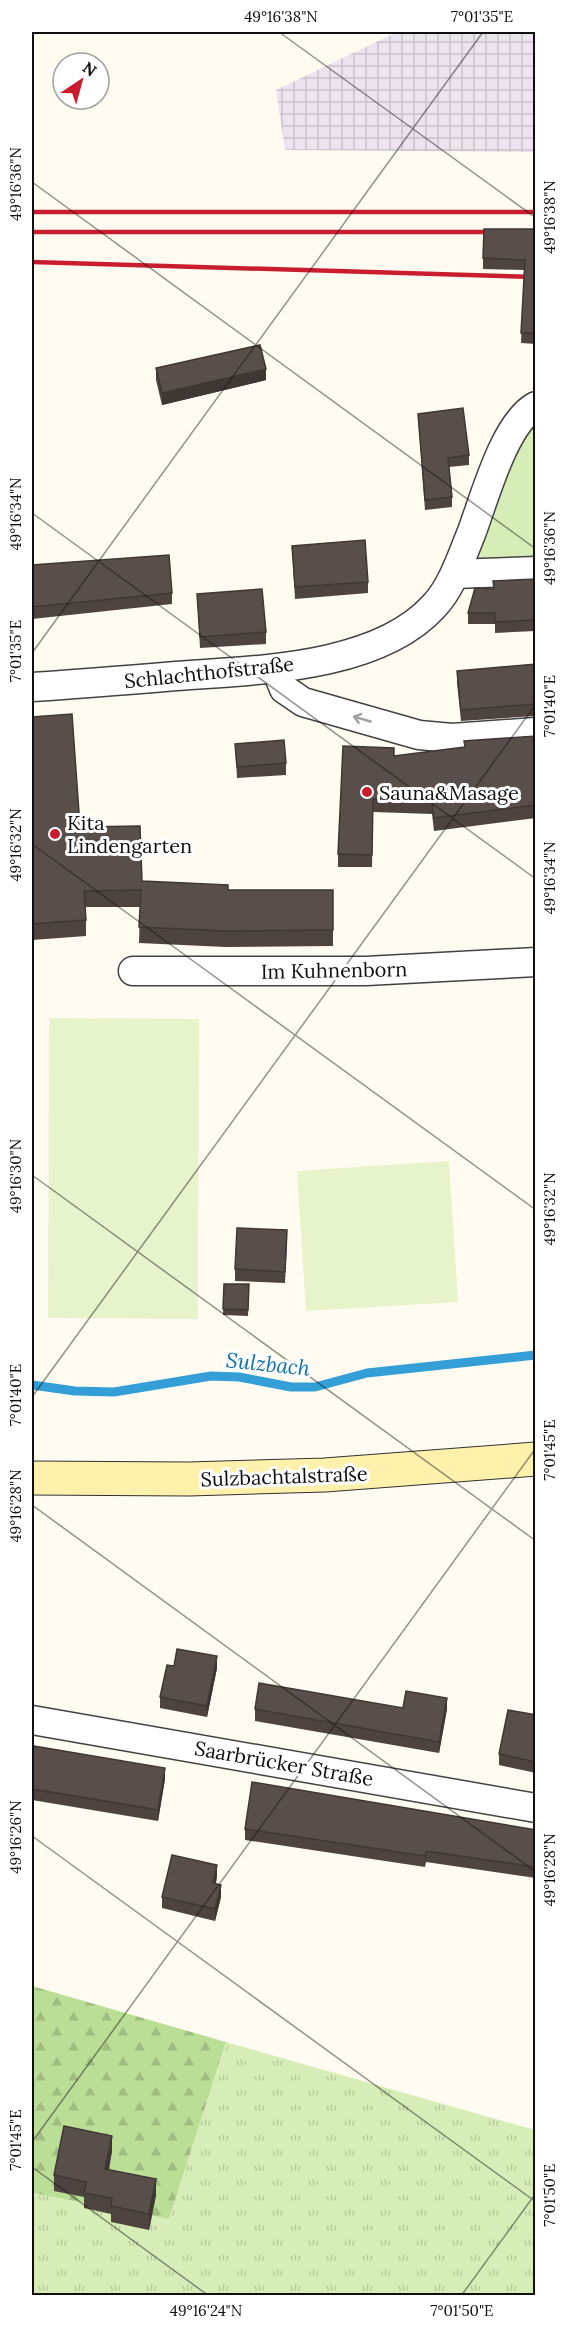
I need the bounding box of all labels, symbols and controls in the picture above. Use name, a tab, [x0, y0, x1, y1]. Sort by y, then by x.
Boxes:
text: 49°16'38"N	[244, 7, 318, 26]
text: 7°01'35"E	[451, 7, 513, 26]
north arrow	[51, 51, 111, 111]
text: N	[79, 57, 101, 81]
text: 49°16'36"N	[6, 147, 25, 221]
text: 49°16'38"N	[540, 180, 559, 254]
text: 49°16'34"N	[6, 477, 25, 551]
text: 49°16'36"N	[540, 511, 559, 585]
text: 7°01'35"E	[6, 620, 25, 682]
street label: Schlachthofstraße	[123, 651, 295, 693]
text: 7°01'40"E	[540, 675, 559, 737]
one-way arrow	[353, 713, 372, 724]
place label: Sauna&Masage	[379, 780, 519, 805]
marker: Sauna&Masage	[360, 785, 374, 799]
text: 49°16'32"N	[6, 808, 25, 882]
place label: Kita Lindengarten	[67, 810, 192, 858]
marker: Kita Lindengarten	[48, 827, 62, 841]
text: 49°16'34"N	[540, 841, 559, 915]
street label: Im Kuhnenborn	[261, 956, 407, 984]
text: 49°16'30"N	[6, 1139, 25, 1213]
text: 49°16'32"N	[540, 1172, 559, 1246]
water label: Sulzbach	[225, 1346, 311, 1382]
text: 7°01'40"E	[6, 1364, 25, 1426]
text: 7°01'45"E	[540, 1419, 559, 1481]
street label: Sulzbachtalstraße	[200, 1461, 368, 1491]
text: 49°16'28"N	[6, 1469, 25, 1543]
street label: Saarbrücker Straße	[193, 1735, 375, 1791]
text: 49°16'26"N	[6, 1800, 25, 1874]
text: 49°16'28"N	[540, 1833, 559, 1907]
text: 7°01'45"E	[6, 2109, 25, 2171]
text: 7°01'50"E	[540, 2164, 559, 2226]
text: 49°16'24"N	[170, 2301, 242, 2320]
text: 7°01'50"E	[431, 2301, 493, 2320]

